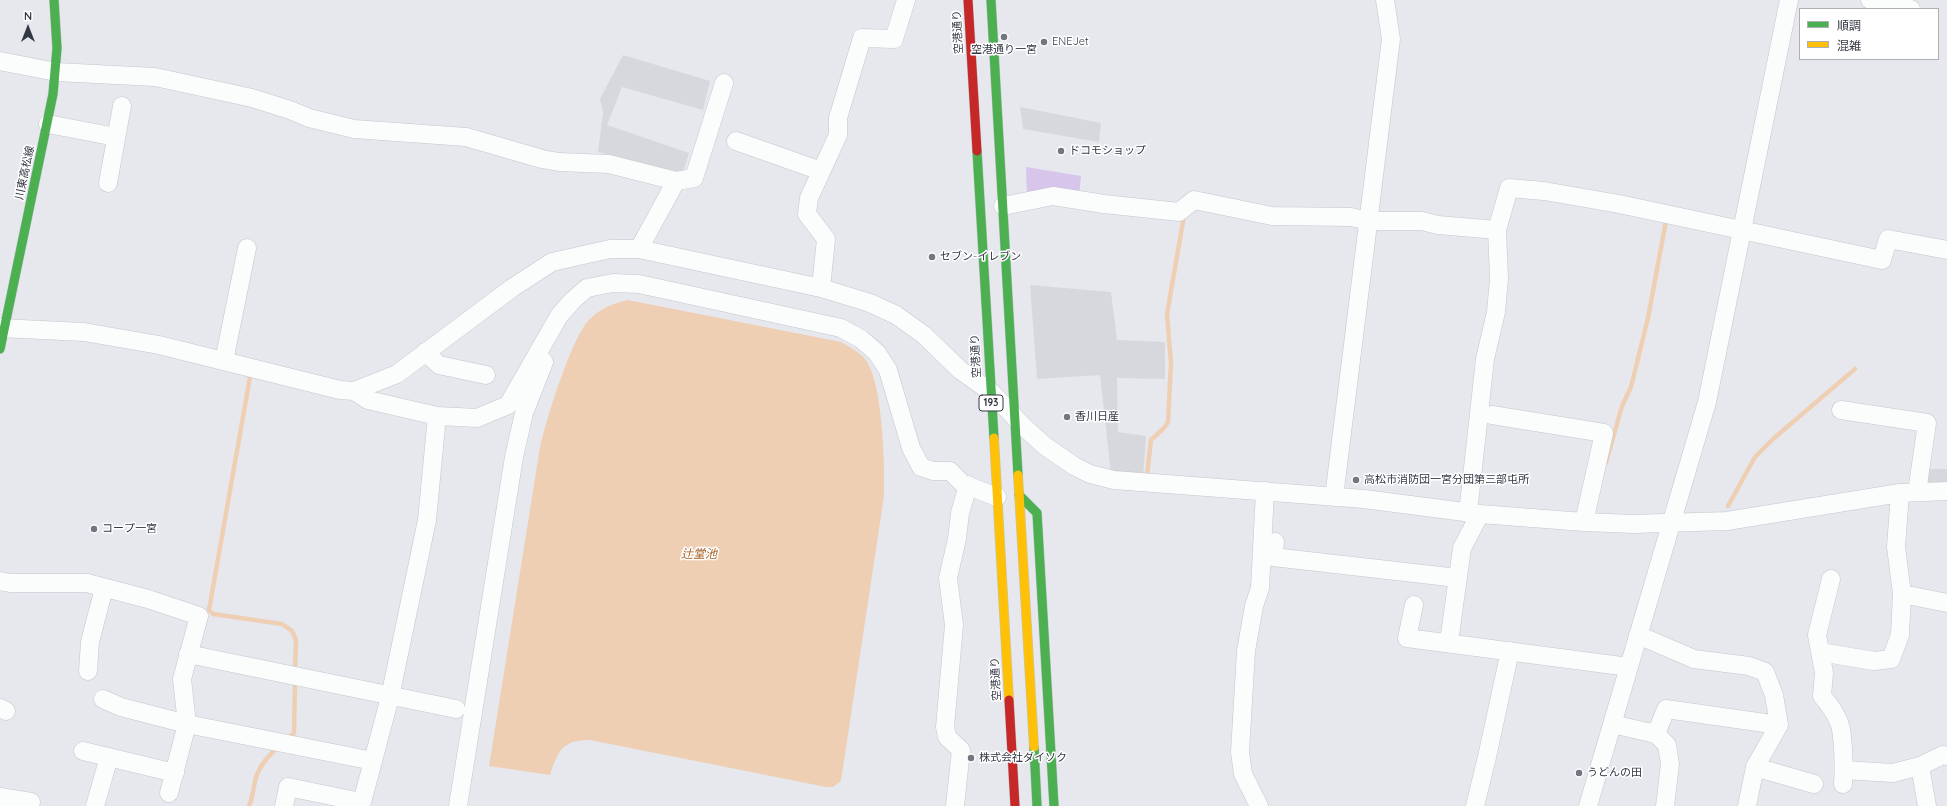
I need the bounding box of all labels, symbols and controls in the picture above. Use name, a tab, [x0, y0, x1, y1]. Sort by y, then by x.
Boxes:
north arrow	[8, 8, 48, 48]
legend	[1799, 8, 1939, 60]
text: N	[24, 9, 32, 23]
street label: 空港通り	[950, 10, 966, 54]
text: 順調	[1837, 18, 1861, 33]
marker: 空港通り一宮	[999, 32, 1009, 42]
place label: ENEJet	[1052, 35, 1089, 49]
marker: ENEJet	[1039, 37, 1049, 47]
text: 混雑	[1837, 38, 1861, 53]
place label: 空港通り一宮	[971, 43, 1037, 57]
place label: ドコモショップ	[1069, 144, 1146, 158]
street label: 川東高松線	[13, 145, 37, 201]
marker: ドコモショップ	[1056, 146, 1066, 156]
place label: セブン-イレブン	[940, 250, 1021, 264]
marker: セブン-イレブン	[927, 252, 937, 262]
street label: 空港通り	[968, 334, 984, 378]
road number: 193	[979, 395, 1003, 411]
place label: 香川日産	[1075, 410, 1119, 424]
marker: 香川日産	[1062, 412, 1072, 422]
place label: 高松市消防団一宮分団第三部屯所	[1364, 473, 1529, 487]
marker: 高松市消防団一宮分団第三部屯所	[1351, 475, 1361, 485]
place label: コープ一宮	[102, 522, 157, 536]
marker: コープ一宮	[89, 524, 99, 534]
water label: 辻堂池	[681, 547, 717, 561]
street label: 空港通り	[988, 657, 1004, 701]
place label: 株式会社ダイソク	[979, 751, 1067, 765]
marker: 株式会社ダイソク	[966, 753, 976, 763]
place label: うどんの田	[1587, 766, 1642, 780]
marker: うどんの田	[1574, 768, 1584, 778]

